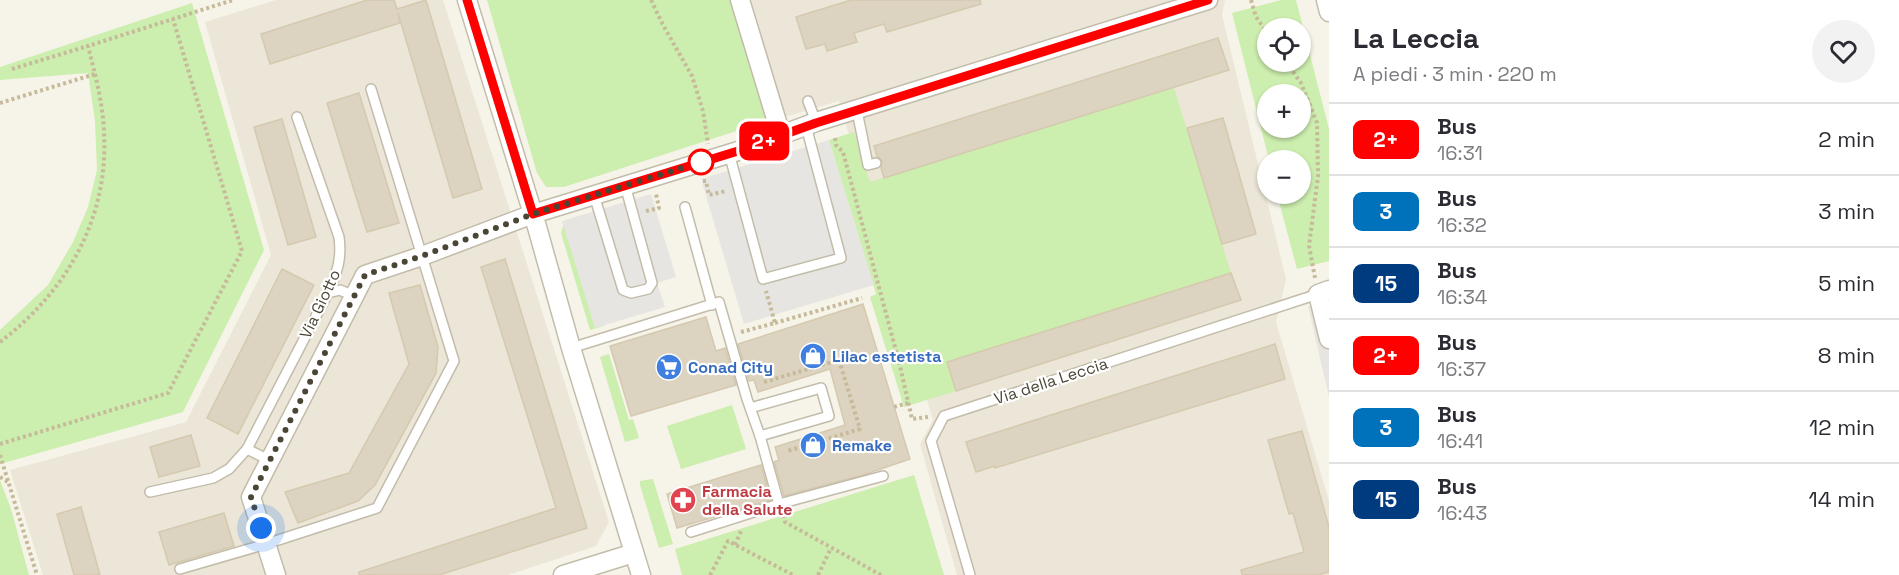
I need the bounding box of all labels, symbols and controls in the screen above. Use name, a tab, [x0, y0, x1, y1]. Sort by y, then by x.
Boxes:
map controls	[1257, 18, 1311, 204]
button: locate	[1257, 18, 1311, 72]
text: La Leccia	[1353, 20, 1479, 56]
button: heart	[1812, 20, 1875, 83]
text: A piedi · 3 min · 220 m	[1353, 61, 1557, 87]
button: +	[1257, 84, 1311, 138]
text: Bus	[1437, 112, 1477, 140]
line badge: 2+	[737, 122, 791, 160]
text: 2 min	[1818, 125, 1875, 153]
text: 2+	[1373, 126, 1399, 153]
text: 2+	[751, 128, 777, 155]
text: 16:31	[1437, 140, 1483, 166]
unlabelled marker	[688, 149, 714, 175]
button: −	[1257, 150, 1311, 204]
text: Bus	[1437, 184, 1477, 212]
text: 3 min	[1818, 197, 1875, 225]
text: 3	[1380, 198, 1392, 225]
text: 16:32	[1437, 212, 1487, 238]
text: Bus	[1437, 256, 1477, 284]
street label: Via Giotto	[295, 266, 345, 342]
text: 5 min	[1818, 269, 1875, 297]
text: 15	[1375, 270, 1397, 297]
text: 16:34	[1437, 284, 1487, 310]
text: Bus	[1437, 328, 1477, 356]
shop icon: Lilac estetista	[798, 341, 828, 371]
text: 8 min	[1818, 341, 1875, 369]
text: 2+	[1373, 342, 1399, 369]
place label: Lilac estetista	[832, 346, 941, 367]
supermarket icon: Conad City	[654, 352, 684, 382]
street label: Via della Leccia	[991, 353, 1111, 409]
text: 16:37	[1437, 356, 1486, 382]
place label: Conad City	[688, 357, 773, 378]
text: Bus	[1437, 400, 1477, 428]
text: 12 min	[1809, 413, 1875, 441]
text: 3	[1380, 414, 1392, 441]
text: 16:41	[1437, 428, 1483, 454]
shop icon: Remake	[798, 430, 828, 460]
place label: Remake	[832, 435, 892, 456]
text: Bus	[1437, 472, 1477, 500]
place label: Farmacia della Salute	[702, 481, 793, 520]
pharmacy icon: Farmacia della Salute	[668, 485, 698, 515]
text: 14 min	[1809, 485, 1875, 513]
text: 15	[1375, 486, 1397, 513]
text: 16:43	[1437, 500, 1487, 526]
your location	[246, 513, 276, 543]

